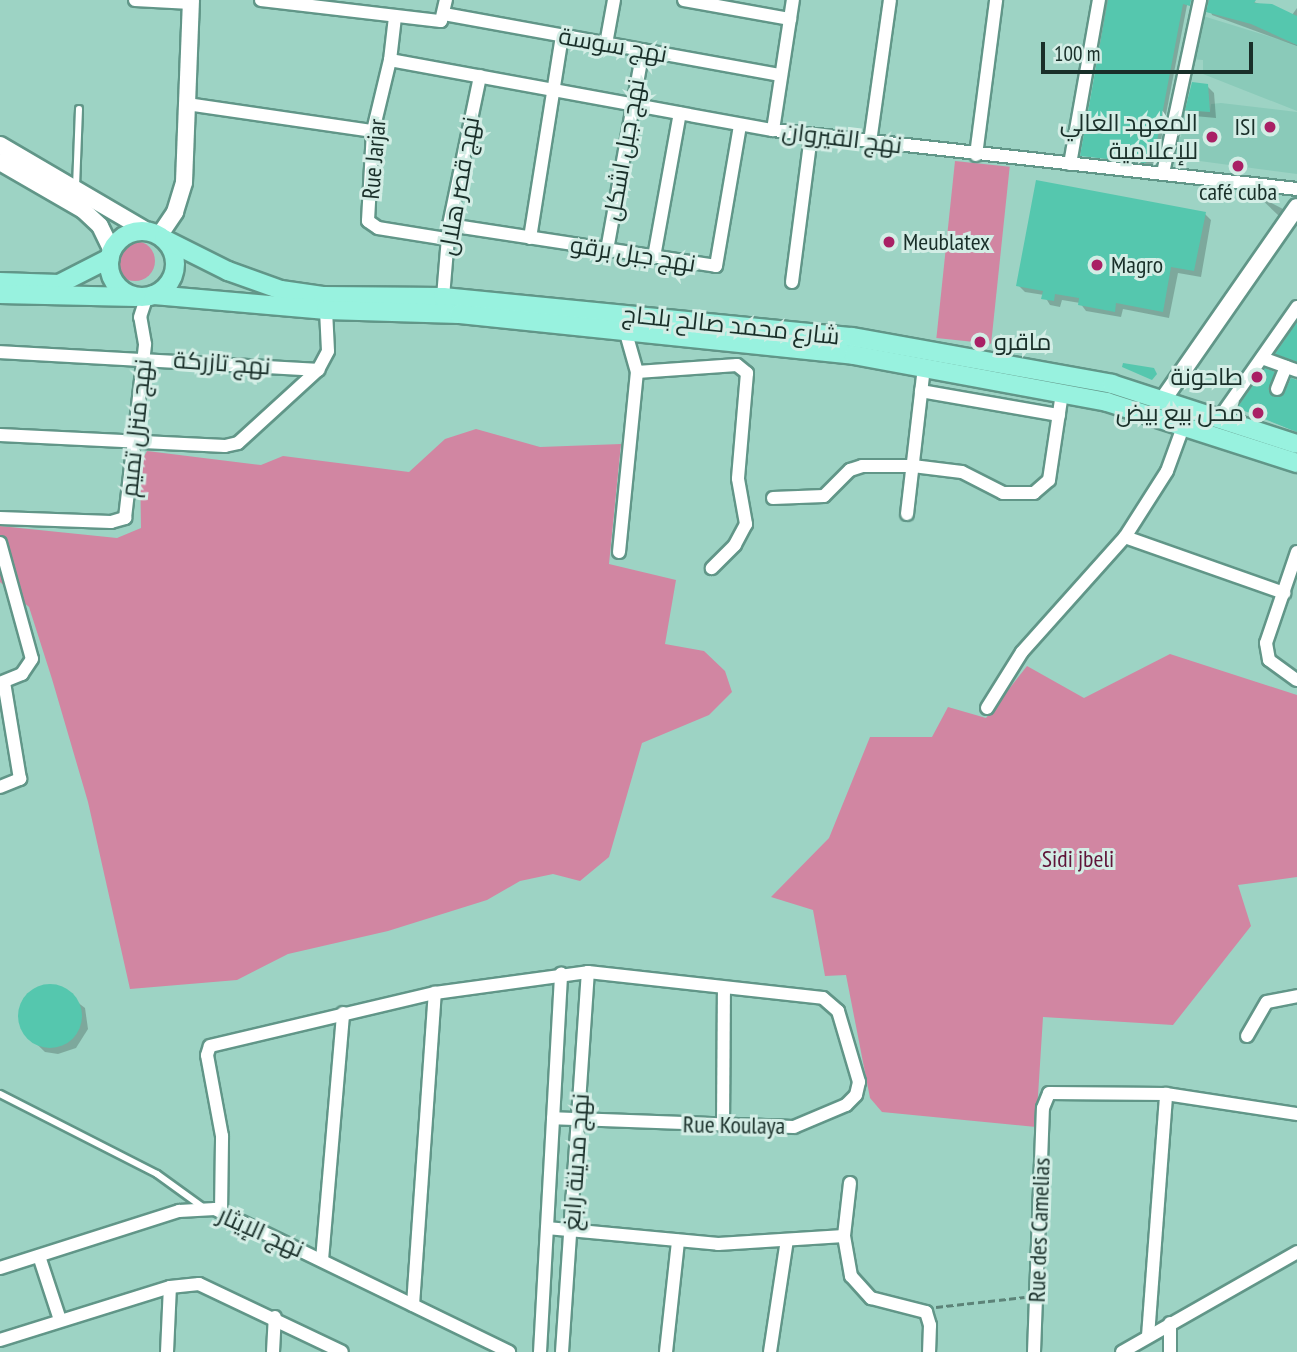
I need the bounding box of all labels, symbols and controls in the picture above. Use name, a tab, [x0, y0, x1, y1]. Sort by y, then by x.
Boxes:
street label: نهج سوسة	[556, 21, 670, 69]
scale bar	[1045, 28, 1257, 72]
text: 100 m	[1054, 40, 1100, 67]
street label: نهج جبل اشكل	[597, 77, 651, 223]
place label: المعهد العالي للإعلامية	[1060, 109, 1198, 165]
place label: ISI	[1235, 113, 1256, 141]
street label: نهج قصر هلال	[433, 115, 485, 257]
street label: نهج القيروان	[780, 116, 904, 160]
street label: Rue Jarjar	[356, 118, 392, 200]
marker: ISI	[1262, 119, 1278, 135]
marker: المعهد العالي للإعلامية	[1204, 129, 1220, 145]
marker: café cuba	[1230, 158, 1246, 174]
place label: café cuba	[1199, 178, 1277, 206]
place label: Meublatex	[903, 228, 990, 256]
street label: نهج جبل برقو	[568, 230, 698, 278]
marker: Meublatex	[881, 234, 897, 250]
place label: Magro	[1111, 251, 1163, 279]
marker: Magro	[1089, 257, 1105, 273]
street label: شارع محمد صالح بلحاج	[621, 299, 841, 351]
place label: ماقرو	[994, 328, 1051, 356]
marker: ماقرو	[972, 334, 988, 350]
street label: نهج تازركة	[172, 345, 272, 381]
street label: نهج منزل تميم	[114, 358, 158, 498]
place label: طاحونة	[1171, 363, 1243, 391]
marker: طاحونة	[1249, 369, 1265, 385]
place label: محل بيع بيض	[1116, 399, 1244, 427]
marker: محل بيع بيض	[1250, 405, 1266, 421]
park label: Sidi jbeli	[1042, 845, 1114, 873]
street label: نهج مدينة رابغ	[557, 1092, 595, 1232]
street label: Rue Koulaya	[683, 1110, 785, 1140]
street label: Rue des Camelias	[1022, 1157, 1056, 1303]
street label: نهج الإيثار	[213, 1200, 309, 1264]

